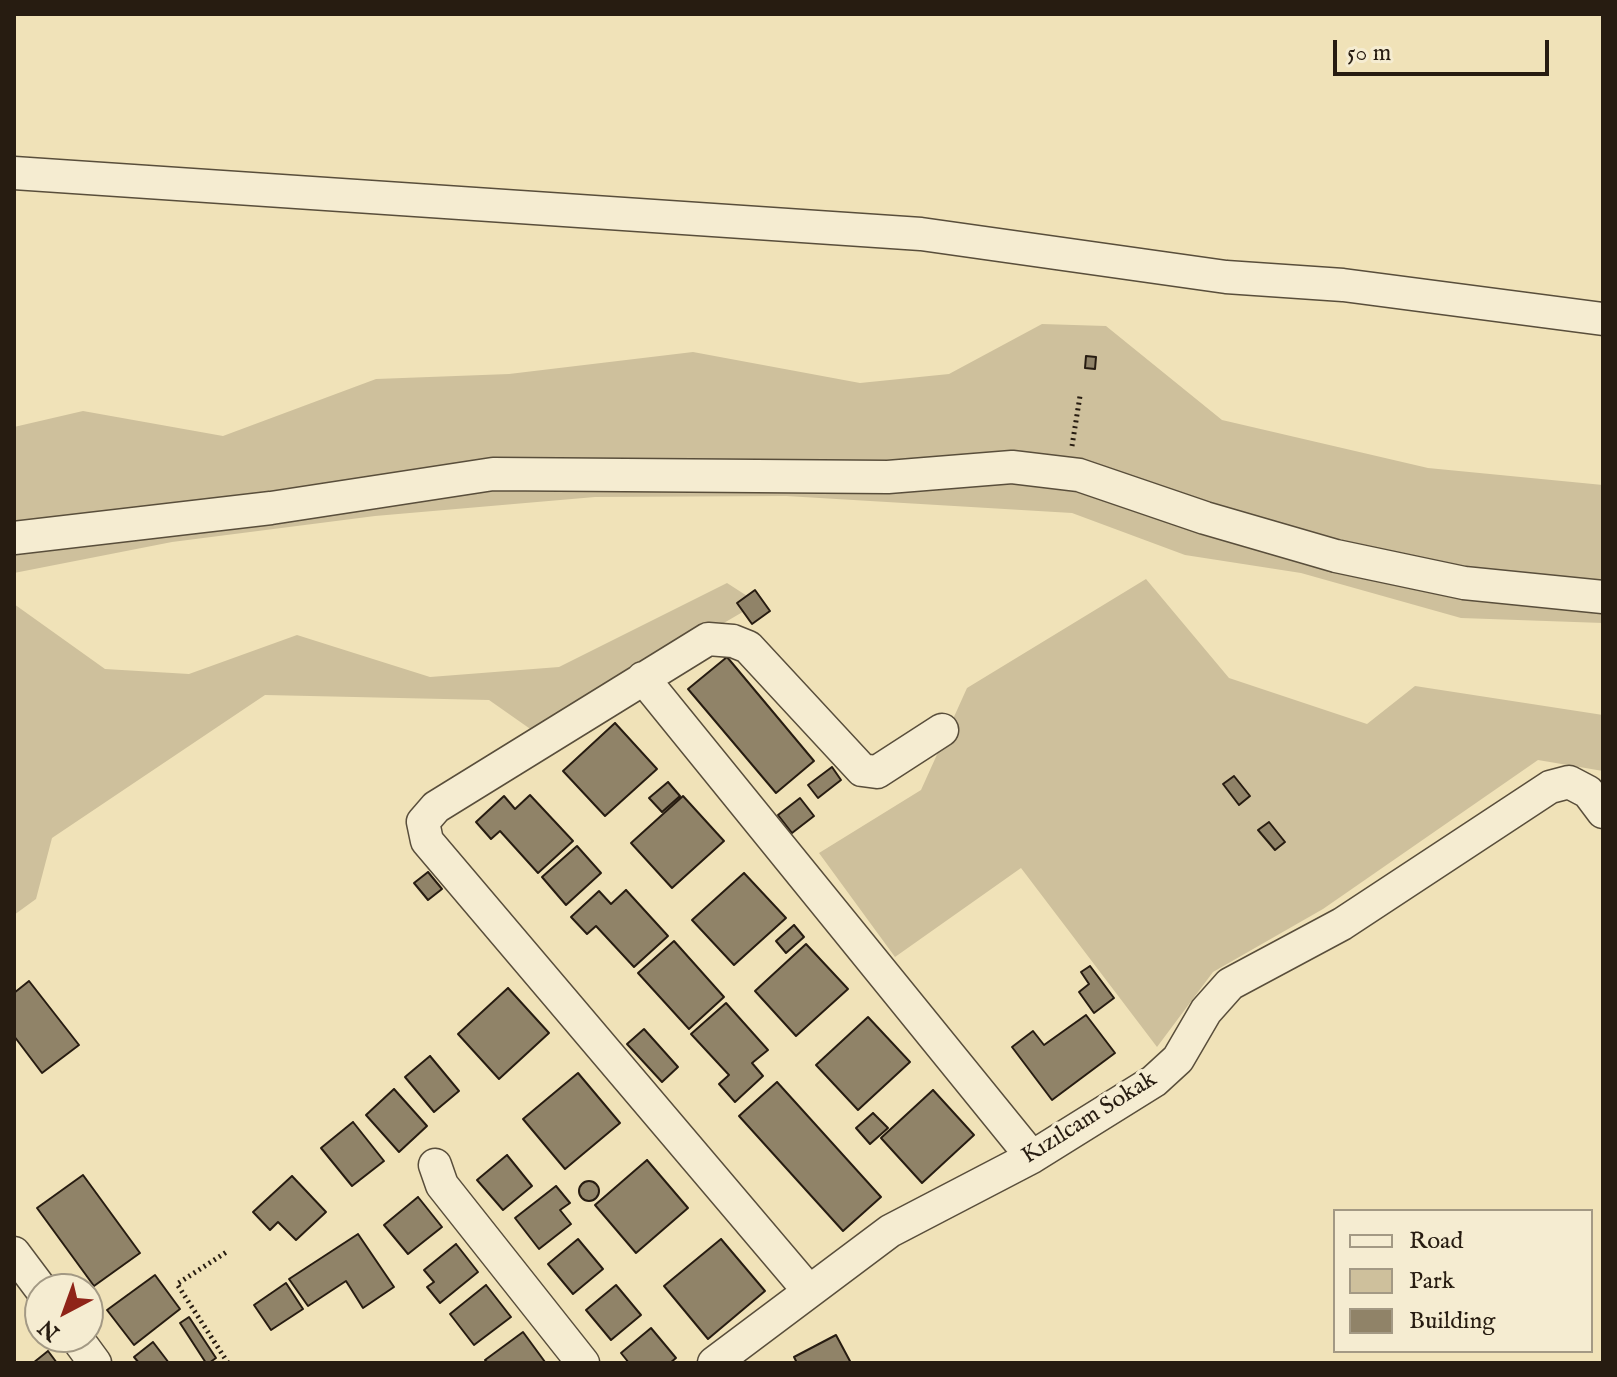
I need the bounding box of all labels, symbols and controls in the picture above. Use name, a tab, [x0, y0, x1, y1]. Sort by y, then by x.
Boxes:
scale bar	[1337, 24, 1553, 74]
text: 50 m	[1347, 38, 1391, 69]
street label: Kızılcam Sokak	[1017, 1066, 1163, 1172]
legend	[1333, 1209, 1593, 1353]
text: Road	[1409, 1226, 1463, 1257]
text: Park	[1409, 1266, 1455, 1297]
north arrow	[24, 1273, 104, 1353]
text: Building	[1409, 1306, 1495, 1337]
text: N	[33, 1313, 66, 1346]

